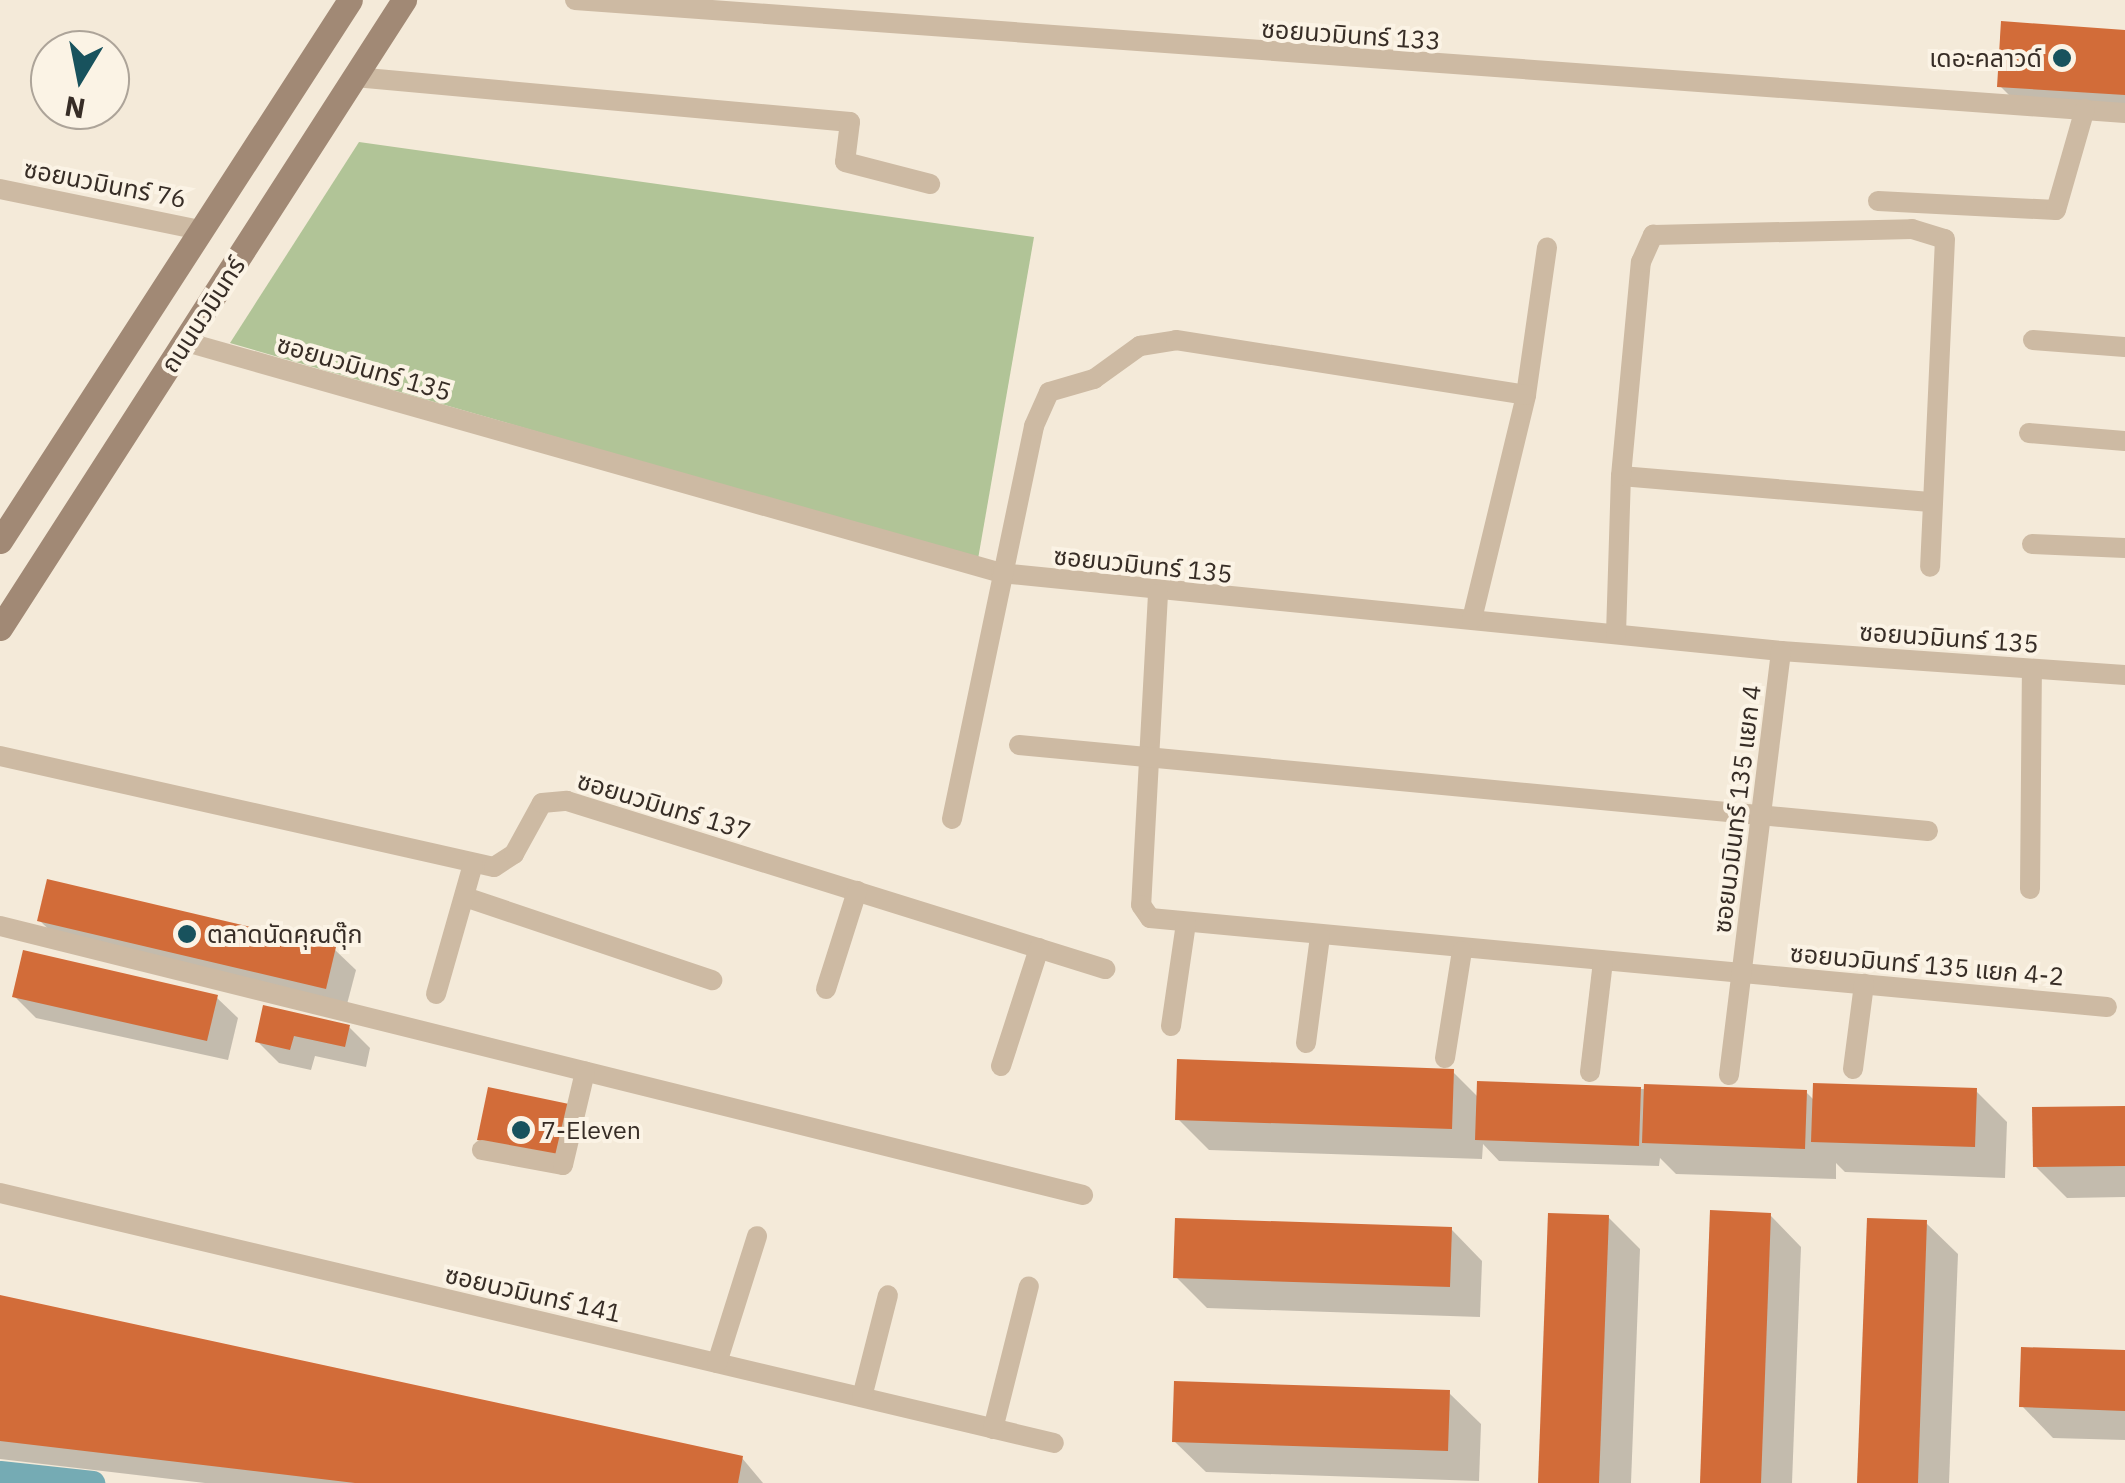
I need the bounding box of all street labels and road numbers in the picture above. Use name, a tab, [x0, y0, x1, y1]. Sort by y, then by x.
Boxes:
street label: ซอยนวมินทร์ 133	[1260, 14, 1442, 56]
street label: ซอยนวมินทร์ 76	[21, 154, 189, 214]
street label: ถนนนวมินทร์	[155, 252, 251, 378]
street label: ซอยนวมินทร์ 135	[273, 329, 455, 407]
street label: ซอยนวมินทร์ 135	[1052, 541, 1234, 589]
street label: ซอยนวมินทร์ 135	[1858, 617, 2040, 659]
street label: ซอยนวมินทร์ 135 แยก 4	[1707, 683, 1767, 935]
street label: ซอยนวมินทร์ 137	[574, 765, 754, 847]
street label: ซอยนวมินทร์ 135 แยก 4-2	[1789, 938, 2065, 992]
street label: ซอยนวมินทร์ 141	[442, 1259, 624, 1329]

